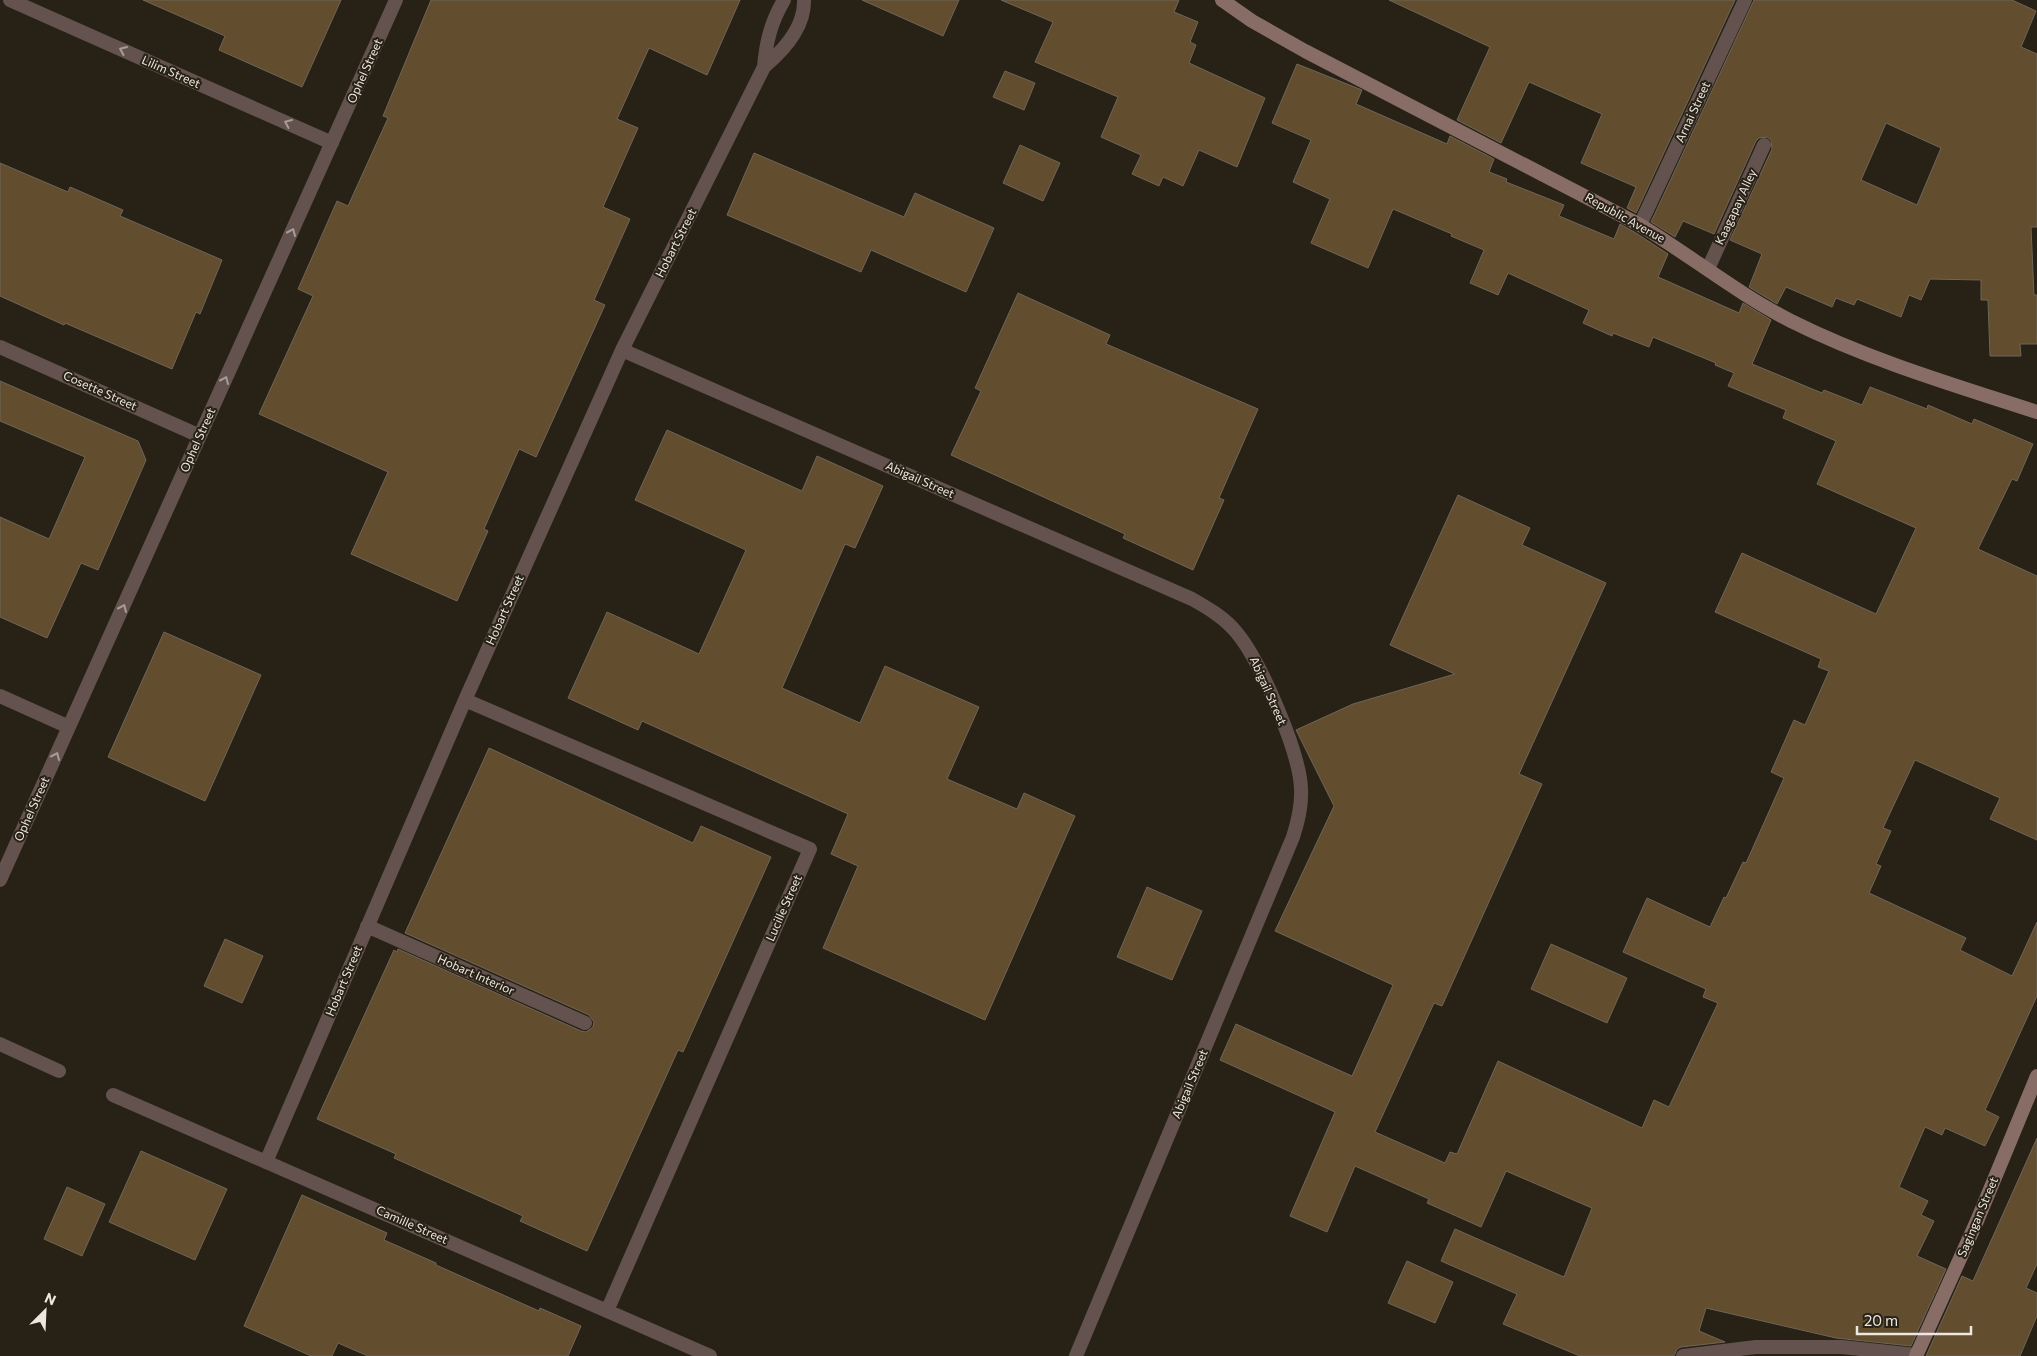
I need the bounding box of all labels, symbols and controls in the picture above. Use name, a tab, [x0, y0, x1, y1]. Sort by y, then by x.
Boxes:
street label: Ophel Street	[344, 36, 385, 105]
one-way arrow	[119, 46, 128, 57]
street label: Lilim Street	[140, 52, 203, 90]
street label: Arnai Street	[1672, 79, 1712, 144]
one-way arrow	[284, 119, 293, 130]
street label: Kaagapay Alley	[1711, 167, 1759, 247]
street label: Republic Avenue	[1583, 189, 1668, 245]
street label: Hobart Street	[652, 206, 699, 279]
one-way arrow	[286, 228, 297, 237]
street label: Cosette Street	[61, 368, 140, 413]
one-way arrow	[219, 376, 230, 385]
street label: Ophel Street	[177, 405, 218, 474]
street label: Abigail Street	[884, 458, 957, 500]
street label: Hobart Street	[482, 572, 526, 647]
one-way arrow	[116, 604, 127, 613]
street label: Abigail Street	[1248, 654, 1290, 727]
one-way arrow	[50, 752, 61, 761]
street label: Ophel Street	[11, 774, 52, 843]
street label: Lucille Street	[762, 872, 804, 943]
street label: Hobart Street	[322, 943, 364, 1018]
street label: Hobart Interior	[436, 951, 517, 997]
street label: Abigail Street	[1168, 1047, 1210, 1120]
street label: Sagingan Street	[1954, 1174, 2000, 1259]
street label: Camille Street	[375, 1202, 450, 1246]
north arrow	[20, 1286, 70, 1336]
text: N	[42, 1289, 59, 1309]
scale bar	[1857, 1304, 1971, 1336]
text: 20 m	[1864, 1311, 1898, 1329]

